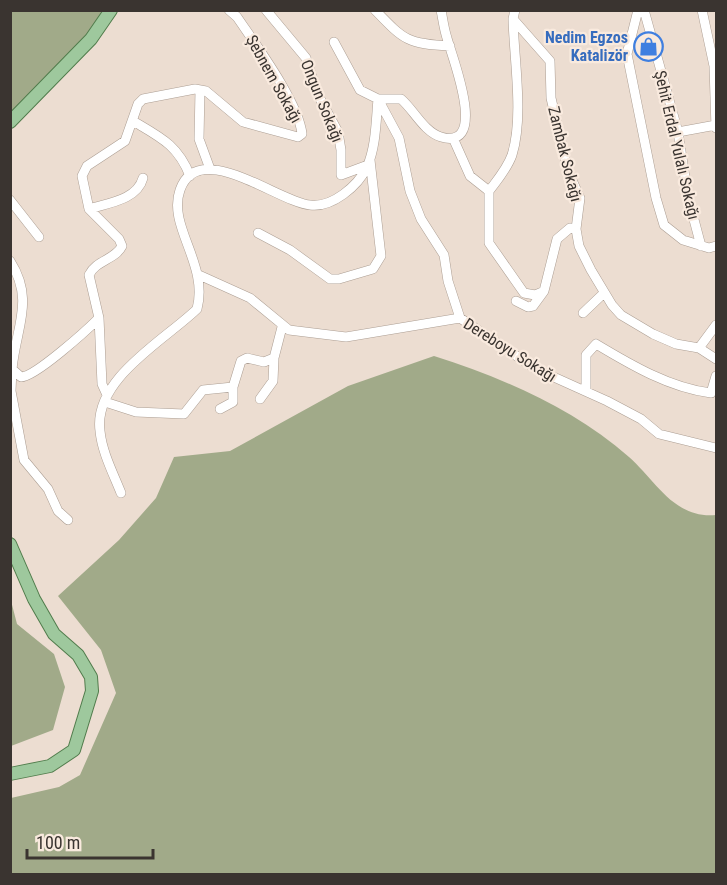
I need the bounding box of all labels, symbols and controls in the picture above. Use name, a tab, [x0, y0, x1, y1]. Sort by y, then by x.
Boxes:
place label: Nedim Egzos Katalizör	[545, 28, 628, 65]
shop icon: Nedim Egzos Katalizör	[633, 30, 665, 62]
street label: Şebnem Sokağı	[242, 32, 306, 126]
street label: Ongun Sokağı	[297, 57, 347, 145]
street label: Şehit Erdal Yulalı Sokağı	[651, 69, 703, 221]
street label: Zambak Sokağı	[544, 104, 586, 204]
street label: Dereboyu Sokağı	[460, 314, 560, 386]
scale bar	[27, 822, 153, 860]
text: 100 m	[36, 832, 80, 853]

